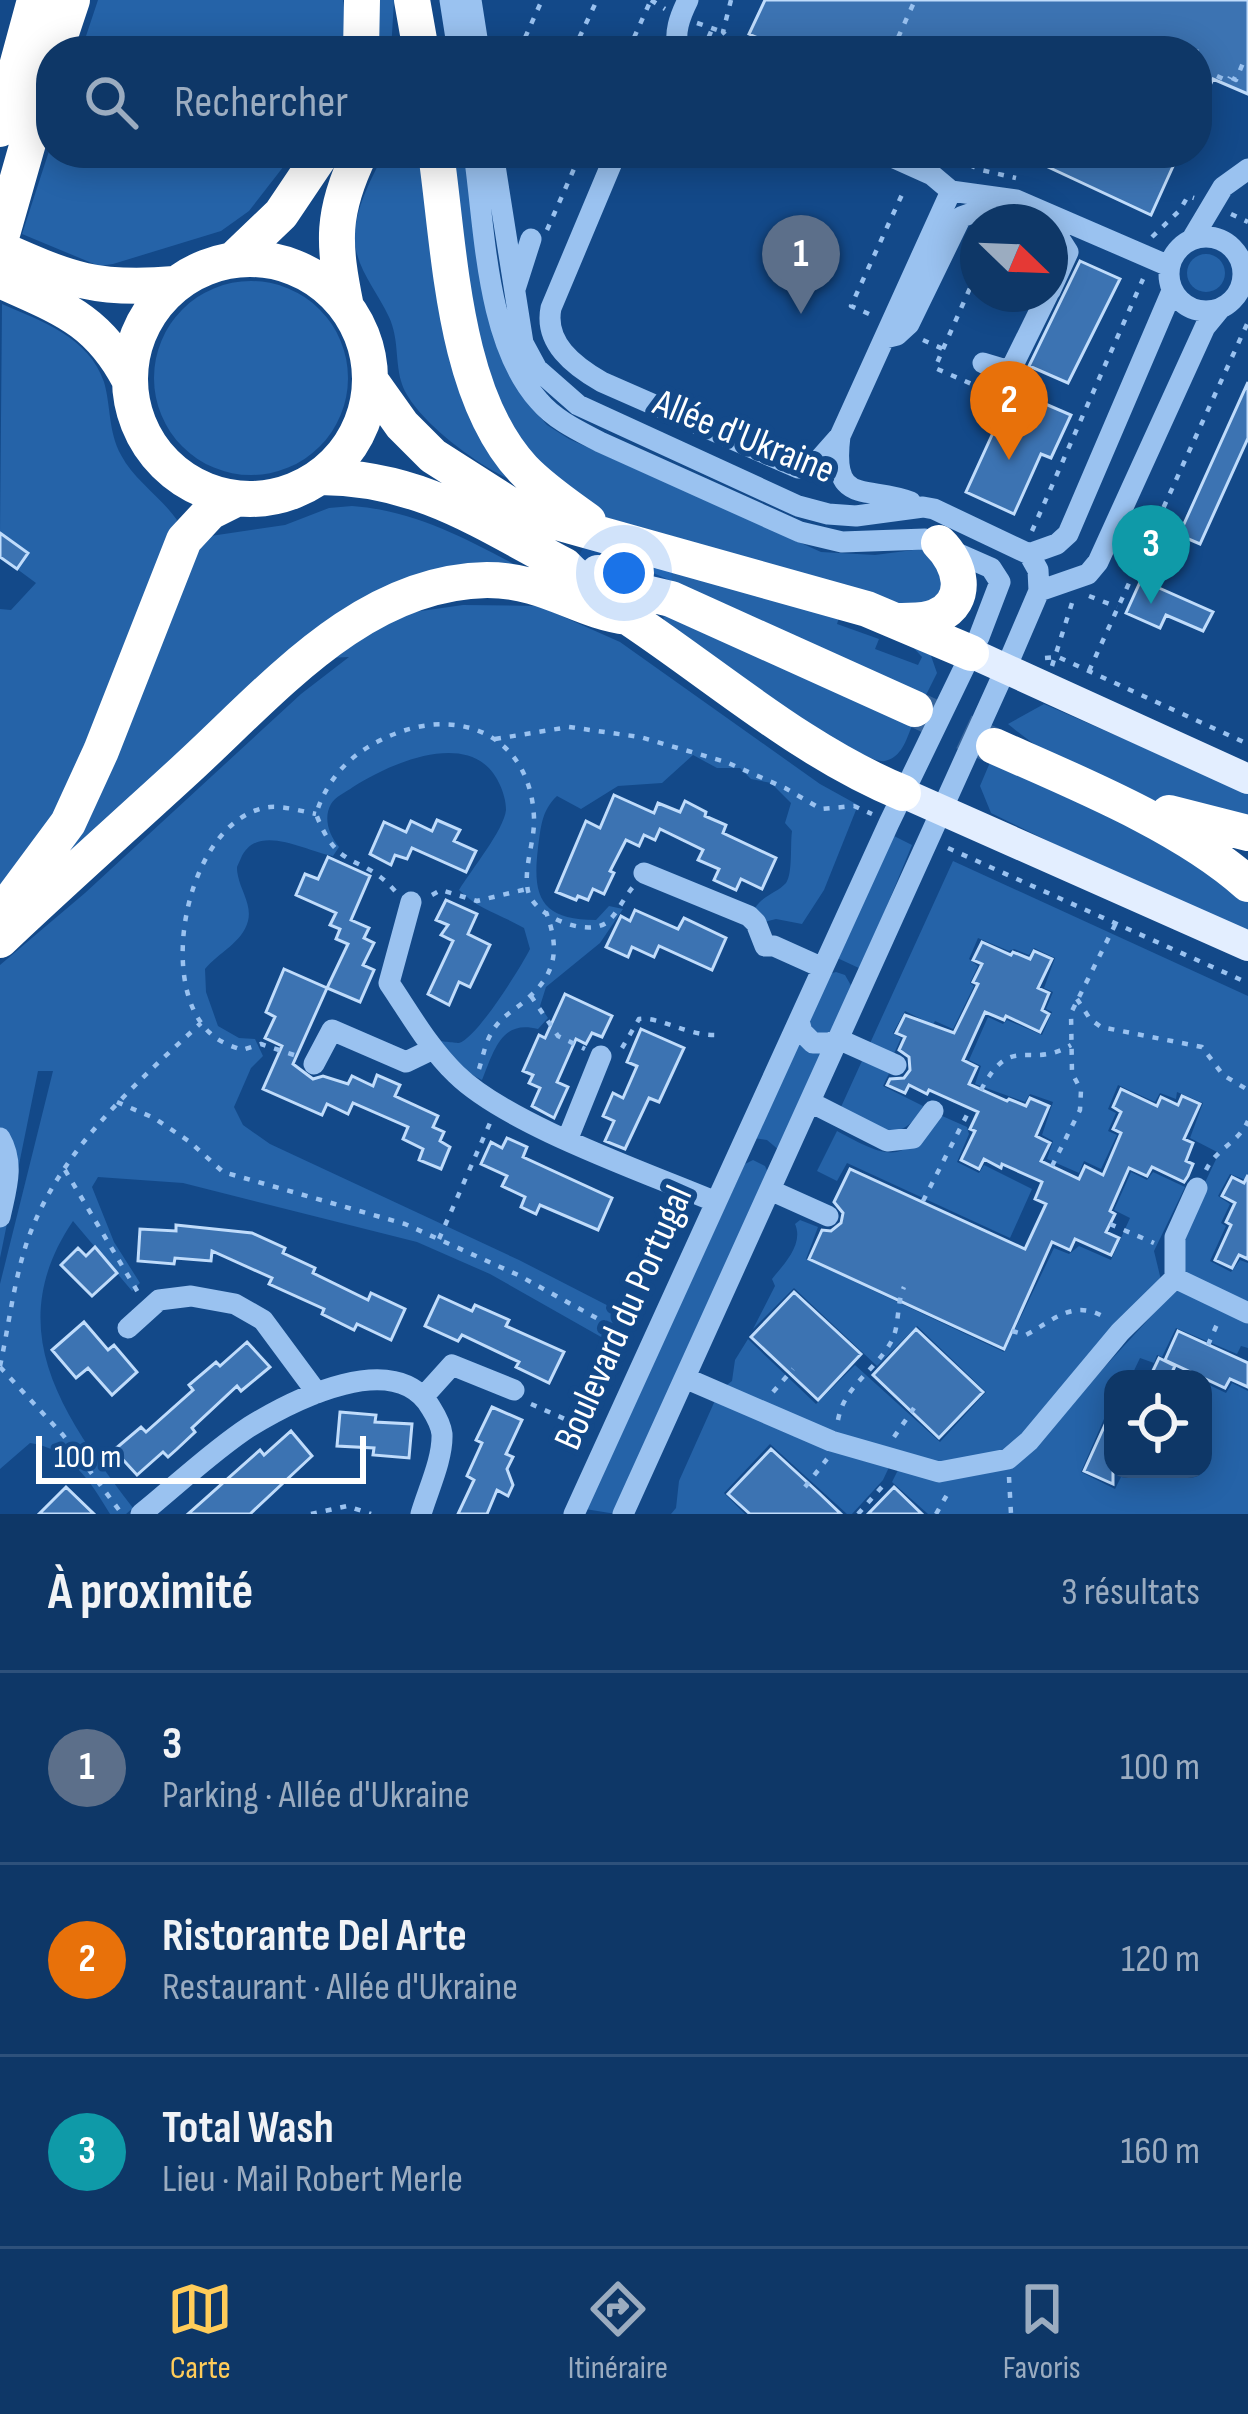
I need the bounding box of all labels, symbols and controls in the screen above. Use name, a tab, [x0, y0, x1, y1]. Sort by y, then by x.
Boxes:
search box	[36, 36, 1212, 168]
icon: search	[78, 69, 144, 135]
text: Rechercher	[174, 75, 348, 130]
north arrow	[960, 204, 1068, 312]
pin: 1	[762, 215, 840, 314]
pin: 2	[970, 361, 1048, 460]
street label: Allée d'Ukraine	[646, 379, 841, 495]
pin: 3	[1112, 505, 1190, 604]
your location	[594, 543, 654, 603]
street label: Boulevard du Portugal	[545, 1179, 703, 1457]
map controls	[1104, 1370, 1212, 1478]
button: locate	[1104, 1370, 1212, 1478]
scale bar	[36, 1430, 366, 1483]
text: 100 m	[54, 1437, 121, 1477]
text: À proximité	[48, 1562, 253, 1623]
text: 3 résultats	[1061, 1569, 1200, 1616]
text: 3	[162, 1717, 182, 1772]
text: 1	[79, 1744, 95, 1791]
text: 100 m	[1120, 1744, 1200, 1791]
text: Parking · Allée d'Ukraine	[162, 1772, 470, 1819]
text: Ristorante Del Arte	[162, 1909, 467, 1964]
text: 2	[78, 1936, 96, 1983]
text: 120 m	[1121, 1936, 1200, 1983]
text: Restaurant · Allée d'Ukraine	[162, 1964, 518, 2011]
text: Total Wash	[162, 2101, 334, 2156]
text: 3	[78, 2128, 96, 2175]
text: 160 m	[1121, 2128, 1200, 2175]
text: Lieu · Mail Robert Merle	[162, 2156, 463, 2203]
tab: Carte	[167, 2276, 233, 2388]
tab: Itinéraire	[568, 2276, 668, 2388]
tab: Favoris	[1003, 2276, 1081, 2388]

